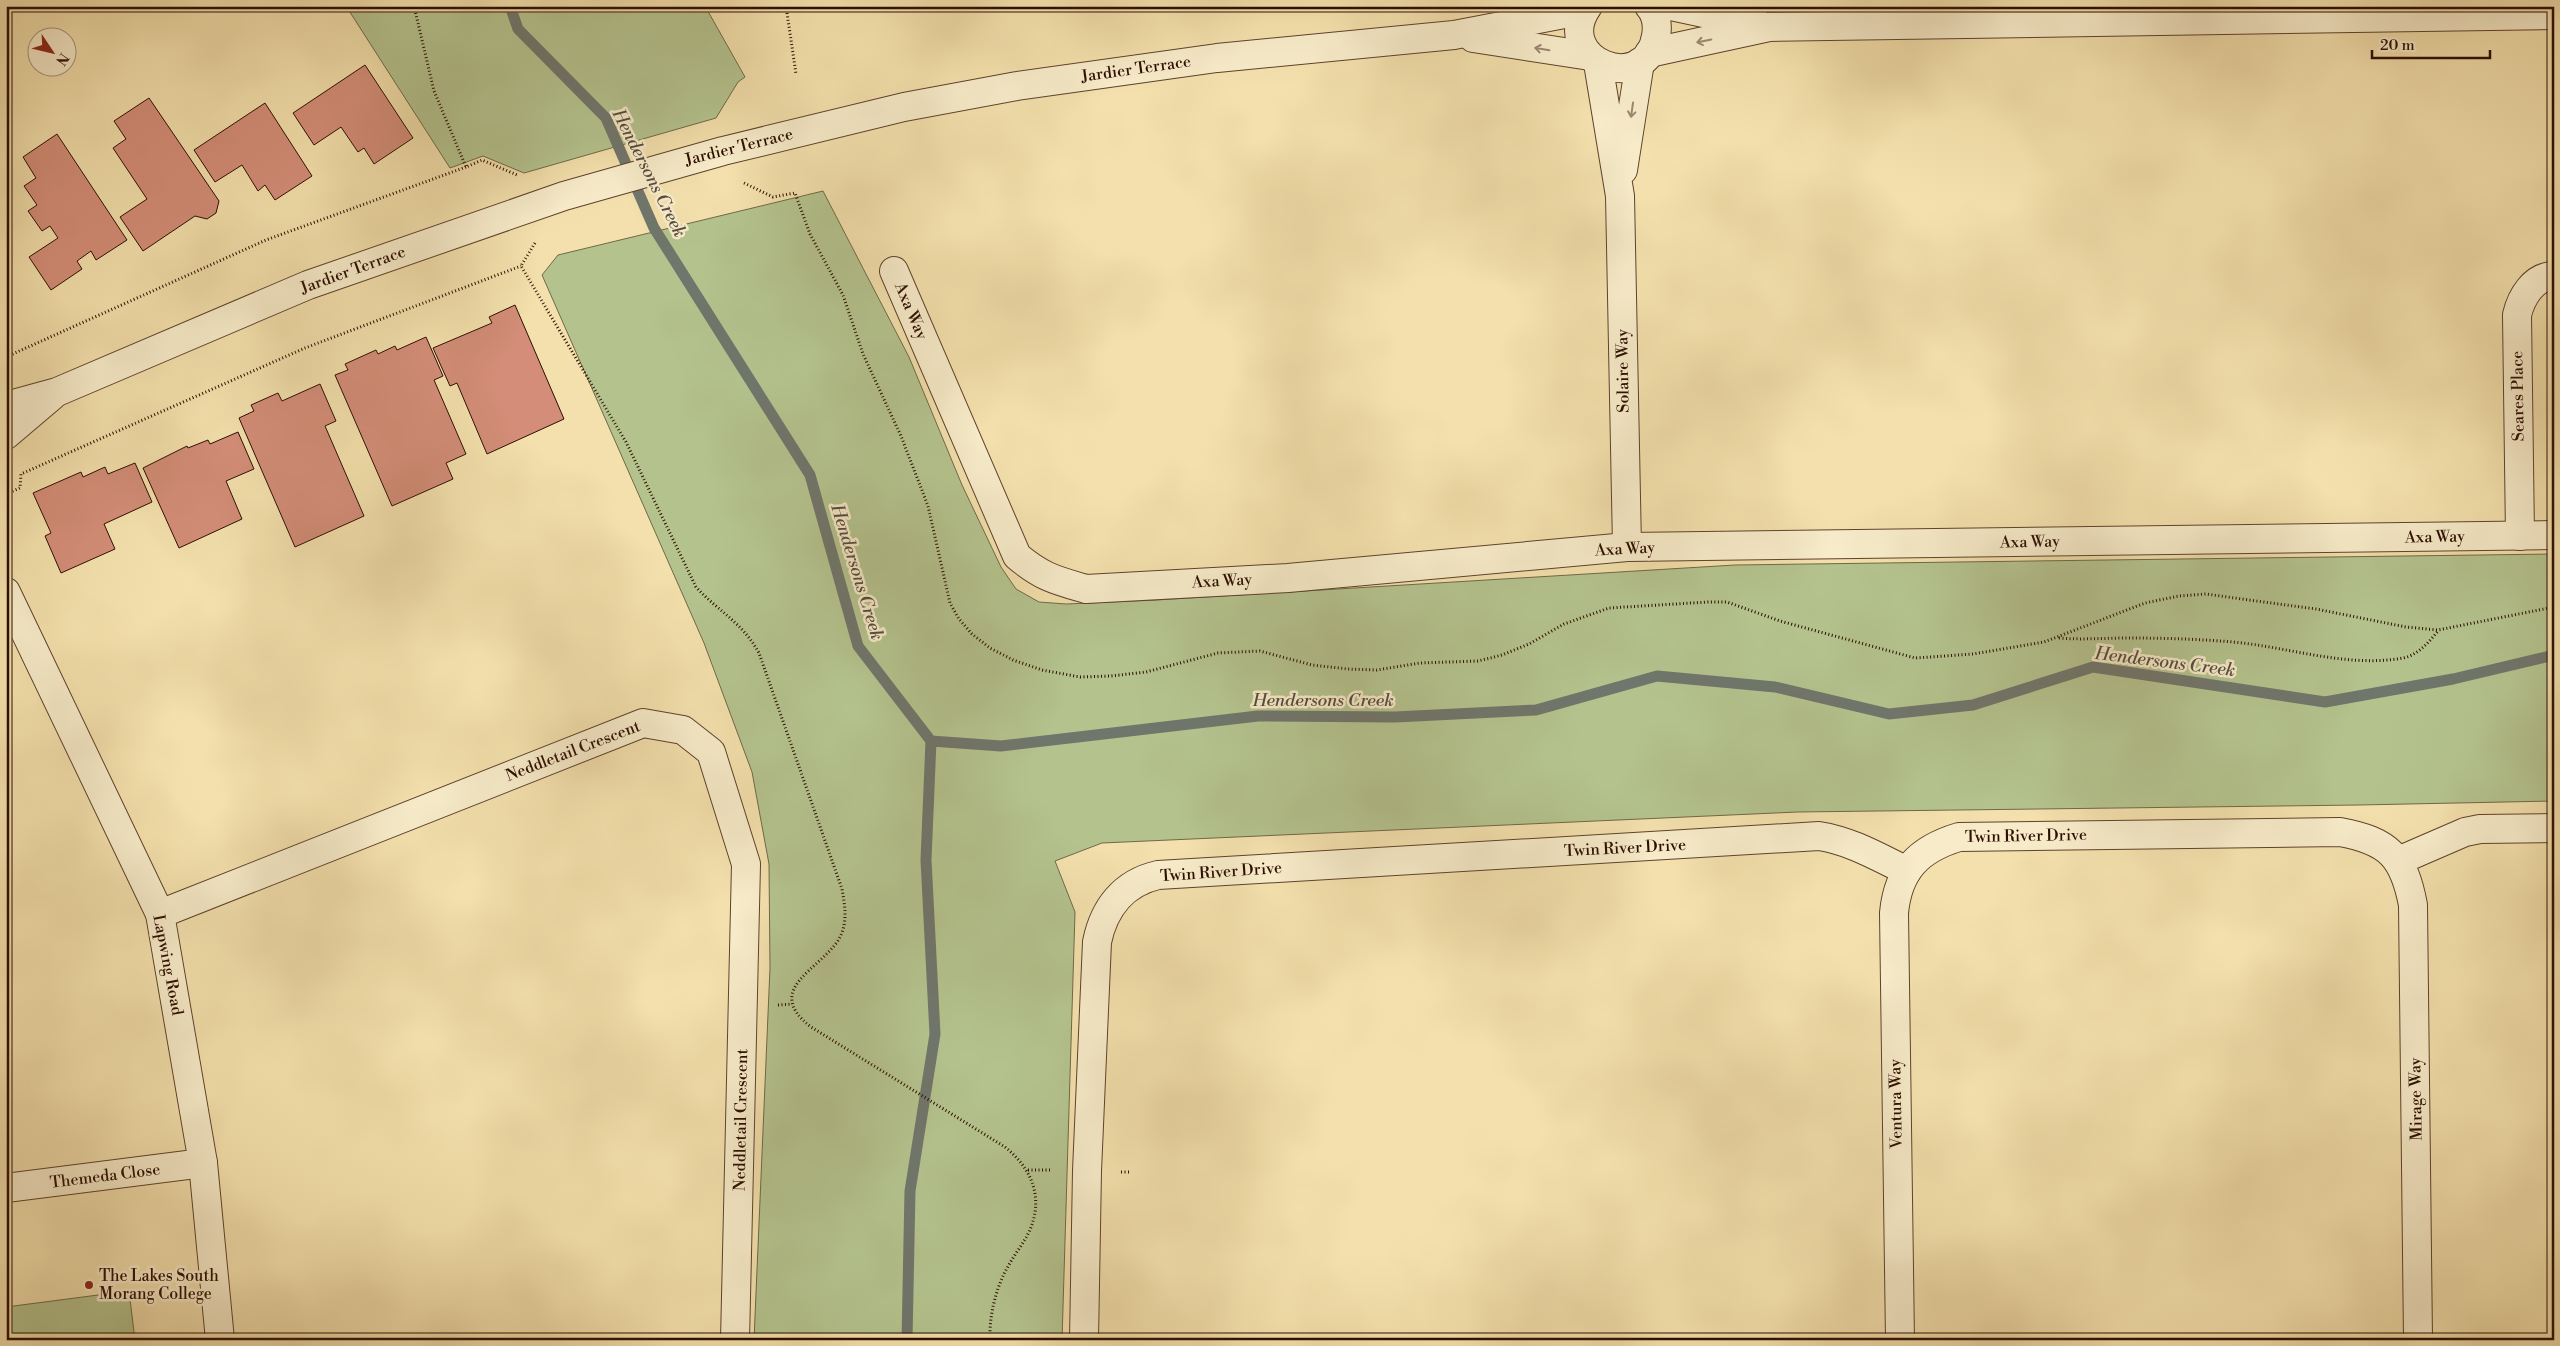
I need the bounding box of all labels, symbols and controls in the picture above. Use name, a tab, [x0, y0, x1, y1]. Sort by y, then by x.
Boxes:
north arrow	[28, 28, 78, 78]
scale bar	[2372, 28, 2490, 60]
text: 20 m	[2380, 36, 2415, 55]
one-way arrow	[1697, 37, 1713, 46]
one-way arrow	[1534, 44, 1550, 54]
text: N	[51, 49, 72, 69]
street label: Jardier Terrace	[1079, 51, 1192, 87]
one-way arrow	[1627, 101, 1637, 117]
water label: Hendersons Creek	[606, 104, 691, 241]
street label: Jardier Terrace	[682, 124, 795, 170]
street label: Jardier Terrace	[297, 242, 408, 299]
street label: Axa Way	[890, 279, 932, 343]
street label: Solaire Way	[1612, 329, 1634, 413]
street label: Seares Place	[2507, 351, 2529, 441]
water label: Hendersons Creek	[825, 500, 889, 643]
street label: Axa Way	[2404, 526, 2465, 548]
street label: Axa Way	[1999, 531, 2060, 553]
street label: Axa Way	[1594, 537, 1656, 561]
street label: Axa Way	[1191, 569, 1253, 593]
water label: Hendersons Creek	[2093, 642, 2236, 682]
water label: Hendersons Creek	[1251, 689, 1394, 712]
street label: Neddletail Crescent	[503, 716, 643, 786]
street label: Twin River Drive	[1965, 825, 2087, 847]
street label: Twin River Drive	[1564, 835, 1686, 861]
street label: Twin River Drive	[1159, 858, 1283, 886]
street label: Lapwing Road	[148, 913, 188, 1017]
street label: Neddletail Crescent	[730, 1048, 752, 1191]
street label: Mirage Way	[2405, 1057, 2427, 1141]
street label: Ventura Way	[1885, 1059, 1907, 1150]
street label: Themeda Close	[49, 1159, 161, 1193]
place label: The Lakes South Morang College	[99, 1266, 219, 1304]
marker: The Lakes South Morang College	[83, 1279, 95, 1291]

